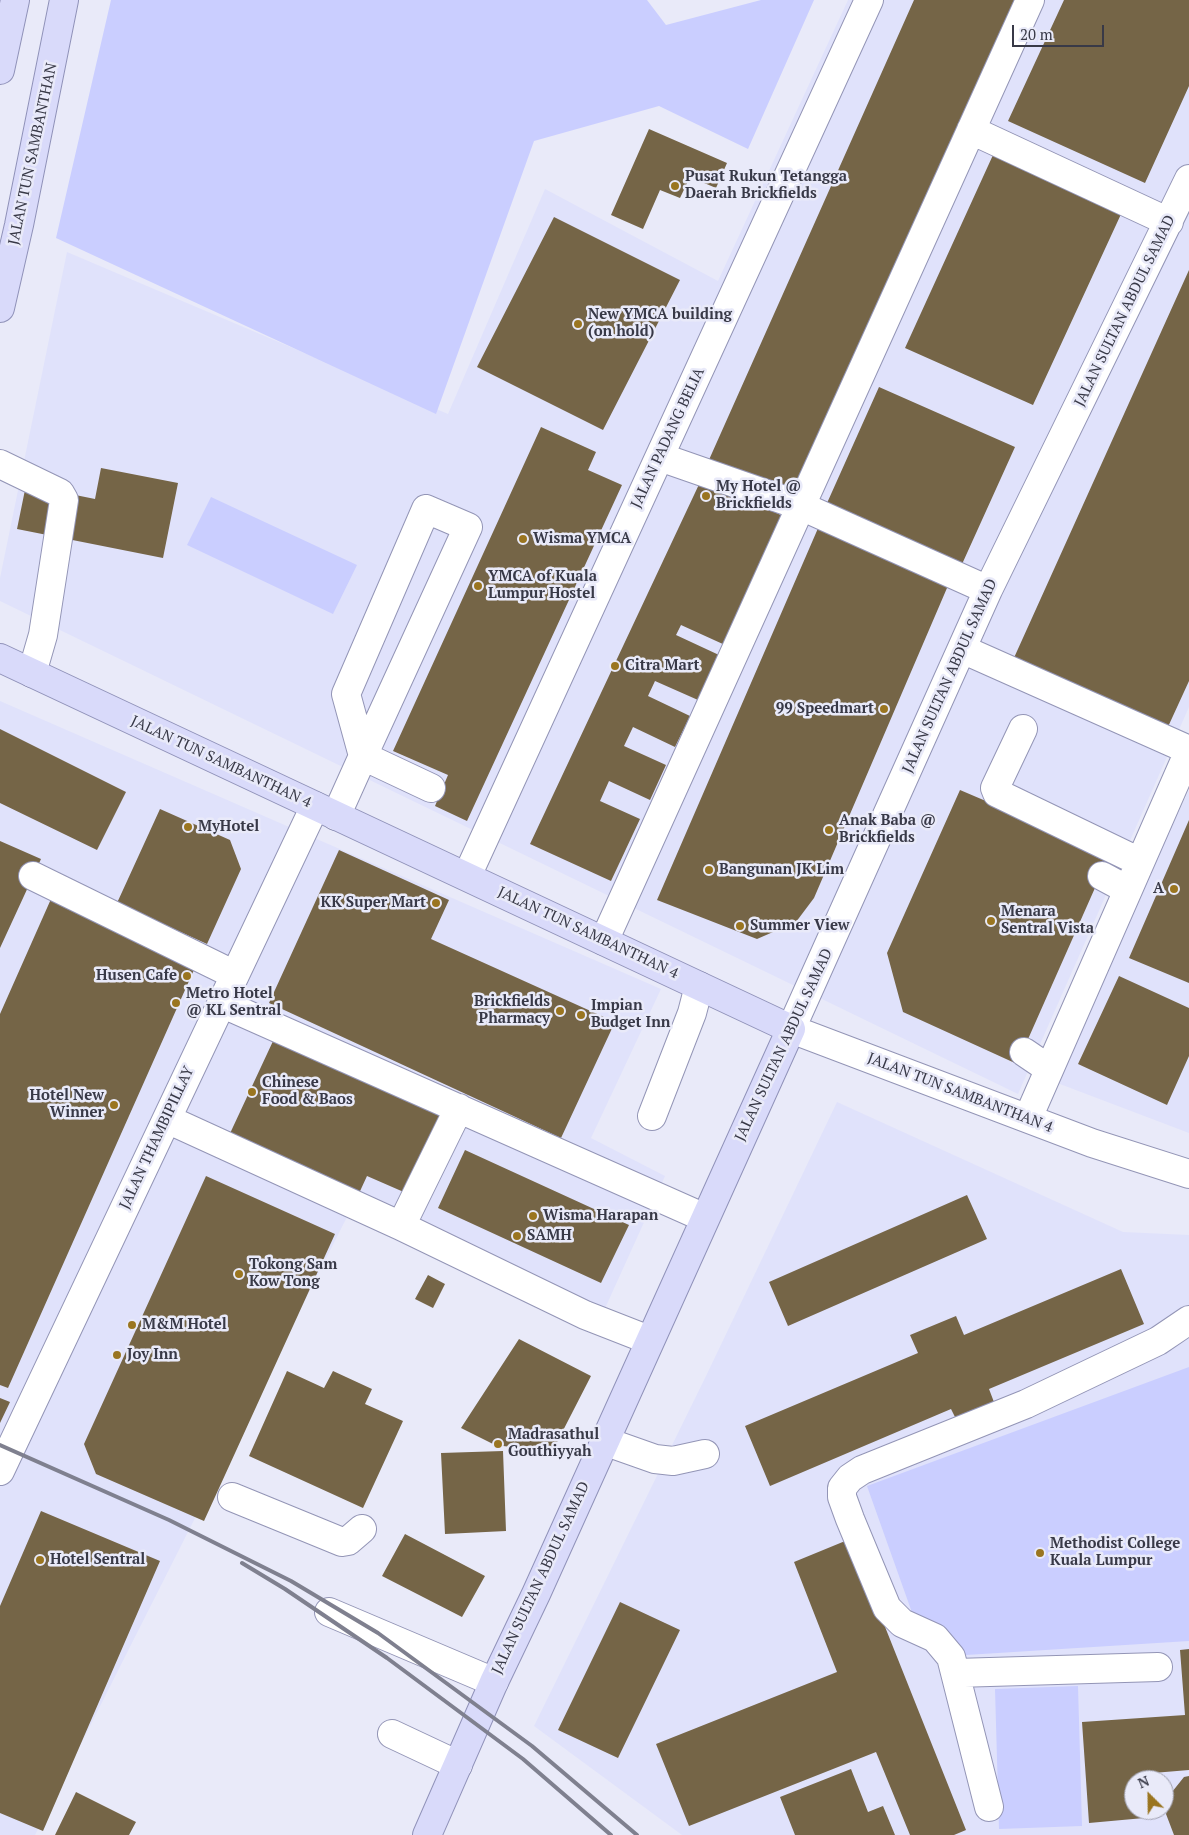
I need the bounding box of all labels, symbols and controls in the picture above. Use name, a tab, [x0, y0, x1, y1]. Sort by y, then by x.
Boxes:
scale bar	[1014, 15, 1106, 47]
text: 20 m	[1020, 24, 1053, 44]
street label: JALAN TUN SAMBANTHAN	[5, 61, 61, 247]
place label: Pusat Rukun Tetangga Daerah Brickfields	[685, 168, 847, 203]
marker: Pusat Rukun Tetangga Daerah Brickfields	[669, 180, 681, 192]
street label: JALAN SULTAN ABDUL SAMAD	[1071, 212, 1179, 410]
place label: New YMCA building (on hold)	[588, 306, 732, 341]
marker: New YMCA building (on hold)	[572, 318, 584, 330]
street label: JALAN PADANG BELIA	[627, 365, 709, 511]
place label: My Hotel @ Brickfields	[716, 478, 801, 513]
marker: My Hotel @ Brickfields	[700, 490, 712, 502]
place label: Wisma YMCA	[533, 530, 631, 548]
marker: Wisma YMCA	[517, 533, 529, 545]
place label: YMCA of Kuala Lumpur Hostel	[488, 568, 597, 603]
street label: JALAN SULTAN ABDUL SAMAD	[899, 576, 1001, 776]
marker: YMCA of Kuala Lumpur Hostel	[472, 580, 484, 592]
place label: Citra Mart	[625, 657, 699, 675]
marker: Citra Mart	[609, 660, 621, 672]
place label: 99 Speedmart	[776, 700, 874, 718]
marker: 99 Speedmart	[878, 703, 890, 715]
street label: JALAN TUN SAMBANTHAN 4	[128, 712, 314, 812]
place label: Anak Baba @ Brickfields	[839, 812, 936, 847]
place label: MyHotel	[198, 818, 259, 836]
marker: MyHotel	[182, 821, 194, 833]
marker: Anak Baba @ Brickfields	[823, 824, 835, 836]
place label: Bangunan JK Lim	[719, 861, 844, 879]
marker: Bangunan JK Lim	[703, 864, 715, 876]
place label: A	[1153, 880, 1164, 898]
street label: JALAN TUN SAMBANTHAN 4	[495, 883, 681, 983]
marker: A	[1168, 883, 1180, 895]
place label: KK Super Mart	[320, 894, 426, 912]
marker: KK Super Mart	[430, 897, 442, 909]
place label: Menara Sentral Vista	[1001, 903, 1094, 938]
marker: Menara Sentral Vista	[985, 915, 997, 927]
place label: Summer View	[750, 917, 850, 935]
marker: Summer View	[734, 920, 746, 932]
street label: JALAN SULTAN ABDUL SAMAD	[731, 946, 837, 1144]
place label: Husen Cafe	[96, 967, 177, 985]
marker: Husen Cafe	[181, 970, 193, 982]
place label: Metro Hotel @ KL Sentral	[186, 985, 281, 1020]
place label: Brickfields Pharmacy	[474, 993, 550, 1028]
marker: Metro Hotel @ KL Sentral	[170, 997, 182, 1009]
place label: Impian Budget Inn	[591, 997, 670, 1032]
marker: Brickfields Pharmacy	[554, 1005, 566, 1017]
marker: Impian Budget Inn	[575, 1009, 587, 1021]
street label: JALAN TUN SAMBANTHAN 4	[865, 1049, 1055, 1137]
street label: JALAN THAMBIPILLAY	[116, 1064, 198, 1212]
place label: Chinese Food & Baos	[262, 1074, 353, 1109]
marker: Chinese Food & Baos	[246, 1086, 258, 1098]
place label: Hotel New Winner	[30, 1087, 104, 1122]
marker: Hotel New Winner	[108, 1099, 120, 1111]
place label: Wisma Harapan	[543, 1207, 658, 1225]
marker: Wisma Harapan	[527, 1210, 539, 1222]
place label: SAMH	[527, 1227, 572, 1245]
marker: SAMH	[511, 1230, 523, 1242]
place label: Tokong Sam Kow Tong	[249, 1256, 337, 1291]
marker: Tokong Sam Kow Tong	[233, 1268, 245, 1280]
place label: M&M Hotel	[142, 1316, 227, 1334]
marker: M&M Hotel	[126, 1319, 138, 1331]
place label: Joy Inn	[127, 1346, 178, 1364]
marker: Joy Inn	[111, 1349, 123, 1361]
place label: Madrasathul Gouthiyyah	[508, 1426, 599, 1461]
marker: Madrasathul Gouthiyyah	[492, 1438, 504, 1450]
street label: JALAN SULTAN ABDUL SAMAD	[488, 1479, 594, 1677]
place label: Methodist College Kuala Lumpur	[1050, 1535, 1180, 1570]
marker: Methodist College Kuala Lumpur	[1034, 1547, 1046, 1559]
place label: Hotel Sentral	[50, 1551, 145, 1569]
marker: Hotel Sentral	[34, 1554, 46, 1566]
north arrow	[1124, 1770, 1174, 1820]
text: N	[1135, 1771, 1152, 1792]

